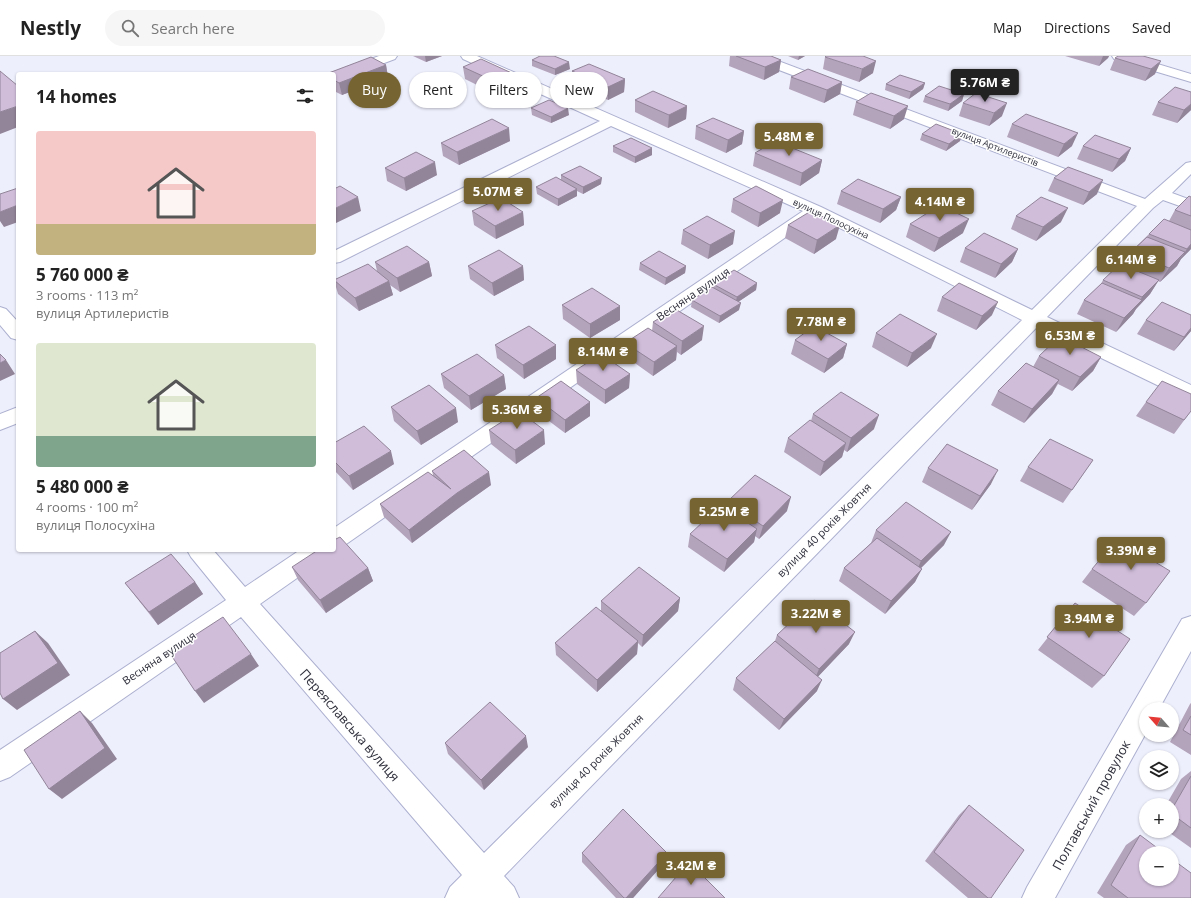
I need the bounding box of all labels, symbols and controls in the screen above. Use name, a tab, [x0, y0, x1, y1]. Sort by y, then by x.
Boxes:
search box	[105, 10, 385, 46]
text: Nestly	[20, 15, 81, 41]
icon: search	[119, 17, 141, 39]
text: Search here	[151, 18, 235, 38]
text: Map	[993, 18, 1022, 37]
text: Directions	[1044, 18, 1110, 37]
text: Saved	[1132, 18, 1171, 37]
pin: 5.76M ₴	[948, 69, 1022, 103]
chip: Buy	[348, 72, 401, 108]
chip: Rent	[409, 72, 467, 108]
chip: Filters	[475, 72, 542, 108]
chip: New	[550, 72, 608, 108]
text: 5.76M ₴	[960, 73, 1010, 91]
text: 14 homes	[36, 85, 117, 108]
icon: filters	[294, 85, 316, 107]
pin: 5.48M ₴	[752, 123, 826, 157]
street label: вулиця Артилеристів	[950, 124, 1040, 169]
text: 5.48M ₴	[764, 127, 814, 145]
icon: home	[140, 157, 212, 229]
pin: 5.07M ₴	[461, 178, 535, 212]
text: 5.07M ₴	[473, 182, 523, 200]
pin: 4.14M ₴	[903, 188, 977, 222]
text: 4.14M ₴	[915, 192, 965, 210]
street label: вулиця Полосухіна	[791, 195, 871, 242]
pin: 6.14M ₴	[1094, 246, 1168, 280]
text: 6.14M ₴	[1106, 250, 1156, 268]
text: 5 760 000 ₴	[36, 263, 129, 286]
street label: Весняна вулиця	[653, 263, 732, 324]
text: 3 rooms · 113 m²	[36, 286, 138, 304]
text: вулиця Артилеристів	[36, 304, 169, 322]
pin: 7.78M ₴	[784, 308, 858, 342]
text: 7.78M ₴	[796, 312, 846, 330]
pin: 6.53M ₴	[1033, 322, 1107, 356]
text: 6.53M ₴	[1045, 326, 1095, 344]
pin: 8.14M ₴	[566, 338, 640, 372]
text: 8.14M ₴	[578, 342, 628, 360]
icon: home	[140, 369, 212, 441]
pin: 5.36M ₴	[480, 396, 554, 430]
text: 5.36M ₴	[492, 400, 542, 418]
text: 5 480 000 ₴	[36, 475, 129, 498]
street label: вулиця 40 років Жовтня	[773, 479, 874, 580]
text: 4 rooms · 100 m²	[36, 498, 138, 516]
pin: 5.25M ₴	[687, 498, 761, 532]
text: 5.25M ₴	[699, 502, 749, 520]
text: вулиця Полосухіна	[36, 516, 155, 534]
pin: 3.39M ₴	[1094, 537, 1168, 571]
text: 3.39M ₴	[1106, 541, 1156, 559]
pin: 3.22M ₴	[779, 600, 853, 634]
text: 3.22M ₴	[791, 604, 841, 622]
pin: 3.94M ₴	[1052, 605, 1126, 639]
text: 3.94M ₴	[1064, 609, 1114, 627]
street label: Весняна вулиця	[119, 627, 198, 688]
street label: Переяславська вулиця	[296, 665, 404, 785]
north arrow	[1139, 702, 1179, 742]
map controls	[1139, 702, 1179, 886]
street label: вулиця 40 років Жовтня	[545, 710, 646, 811]
street label: Полтавський провулок	[1048, 737, 1134, 873]
button: layers	[1139, 750, 1179, 790]
button: +	[1139, 798, 1179, 838]
button: −	[1139, 846, 1179, 886]
pin: 3.42M ₴	[654, 852, 728, 886]
text: 3.42M ₴	[666, 856, 716, 874]

